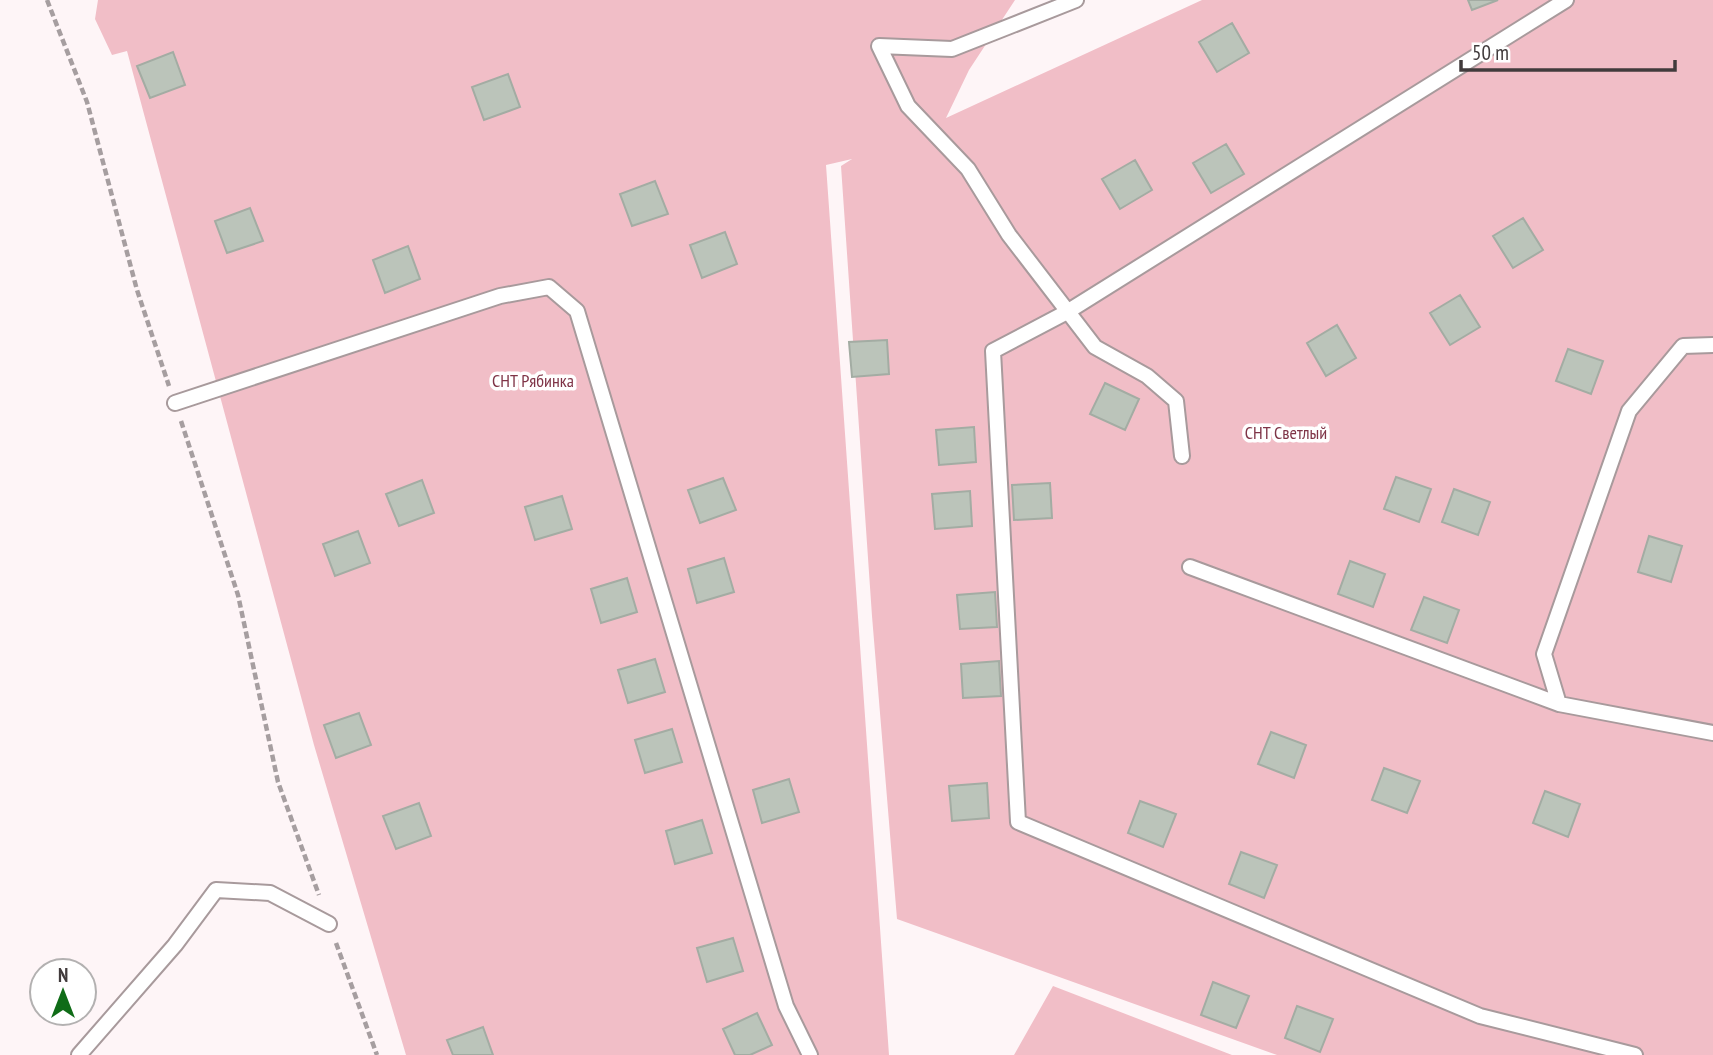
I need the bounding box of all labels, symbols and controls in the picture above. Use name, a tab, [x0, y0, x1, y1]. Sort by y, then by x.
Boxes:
scale bar	[1461, 28, 1674, 72]
text: 50 m	[1472, 39, 1509, 66]
park label: СНТ Рябинка	[492, 369, 574, 392]
park label: СНТ Светлый	[1245, 421, 1327, 444]
north arrow	[28, 957, 98, 1027]
text: N	[58, 963, 68, 987]

